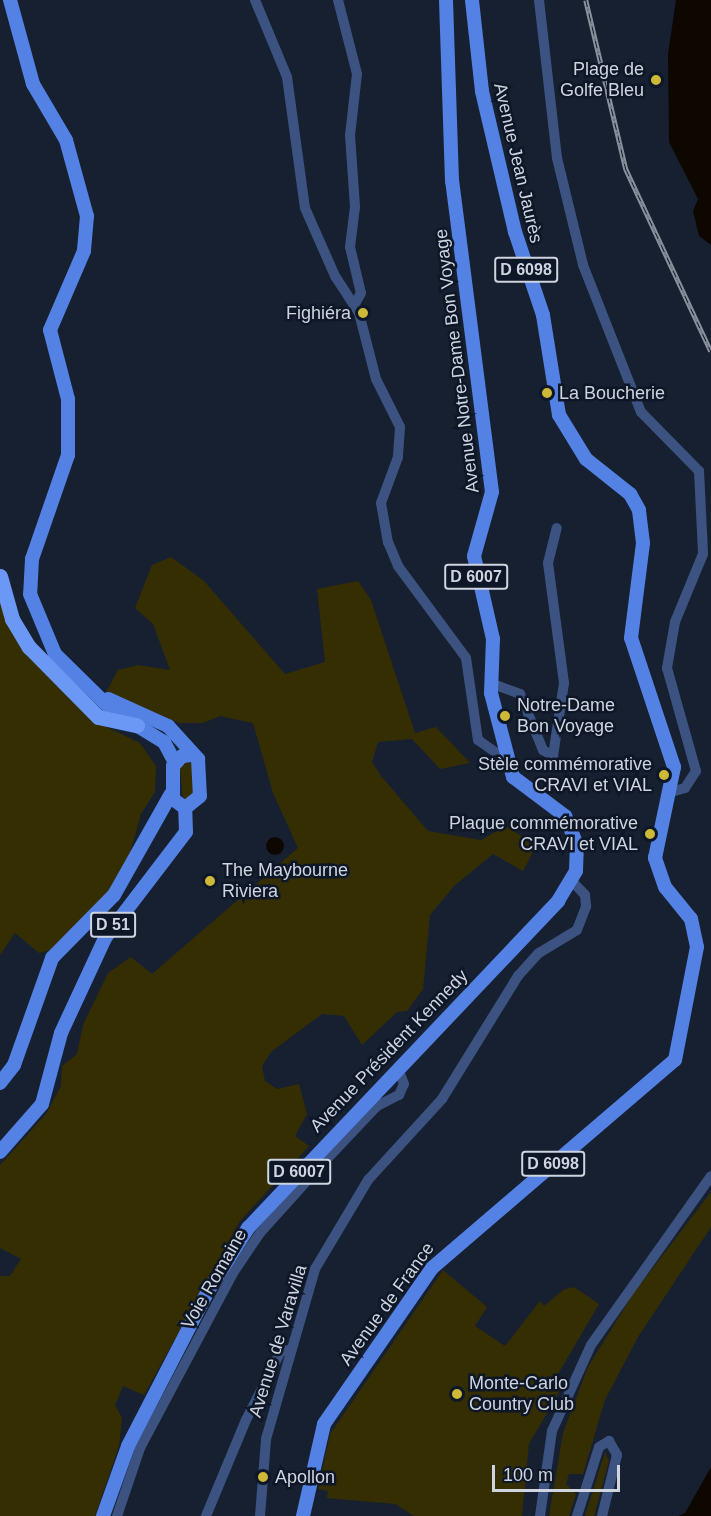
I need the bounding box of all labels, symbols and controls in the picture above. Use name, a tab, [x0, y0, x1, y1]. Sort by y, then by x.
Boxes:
place label: Plage de Golfe Bleu	[560, 59, 644, 101]
marker: Plage de Golfe Bleu	[649, 73, 663, 87]
street label: Avenue Jean Jaurès	[489, 81, 547, 245]
street label: Avenue Notre-Dame Bon Voyage	[430, 228, 484, 494]
road number: D 6098	[493, 257, 559, 283]
place label: Fighiéra	[286, 302, 351, 324]
marker: Fighiéra	[356, 306, 370, 320]
place label: La Boucherie	[559, 382, 665, 404]
marker: La Boucherie	[540, 386, 554, 400]
road number: D 6007	[443, 564, 509, 590]
place label: Notre-Dame Bon Voyage	[517, 695, 615, 738]
marker: Notre-Dame Bon Voyage	[498, 709, 512, 723]
place label: Stèle commémorative CRAVI et VIAL	[478, 754, 652, 796]
marker: Stèle commémorative CRAVI et VIAL	[657, 768, 671, 782]
place label: Plaque commémorative CRAVI et VIAL	[449, 813, 638, 856]
marker: Plaque commémorative CRAVI et VIAL	[643, 827, 657, 841]
place label: The Maybourne Riviera	[222, 860, 348, 902]
marker: The Maybourne Riviera	[203, 874, 217, 888]
road number: D 51	[89, 912, 137, 938]
street label: Avenue Président Kennedy	[306, 965, 472, 1137]
road number: D 6098	[520, 1151, 586, 1177]
road number: D 6007	[266, 1159, 332, 1185]
street label: Voie Romaine	[177, 1225, 251, 1333]
street label: Avenue de France	[335, 1238, 439, 1370]
street label: Avenue de Varavilla	[245, 1262, 311, 1420]
place label: Monte-Carlo Country Club	[469, 1373, 574, 1416]
marker: Monte-Carlo Country Club	[450, 1387, 464, 1401]
scale bar	[495, 1453, 622, 1491]
text: 100 m	[503, 1465, 553, 1485]
place label: Apollon	[275, 1466, 335, 1488]
marker: Apollon	[256, 1470, 270, 1484]

